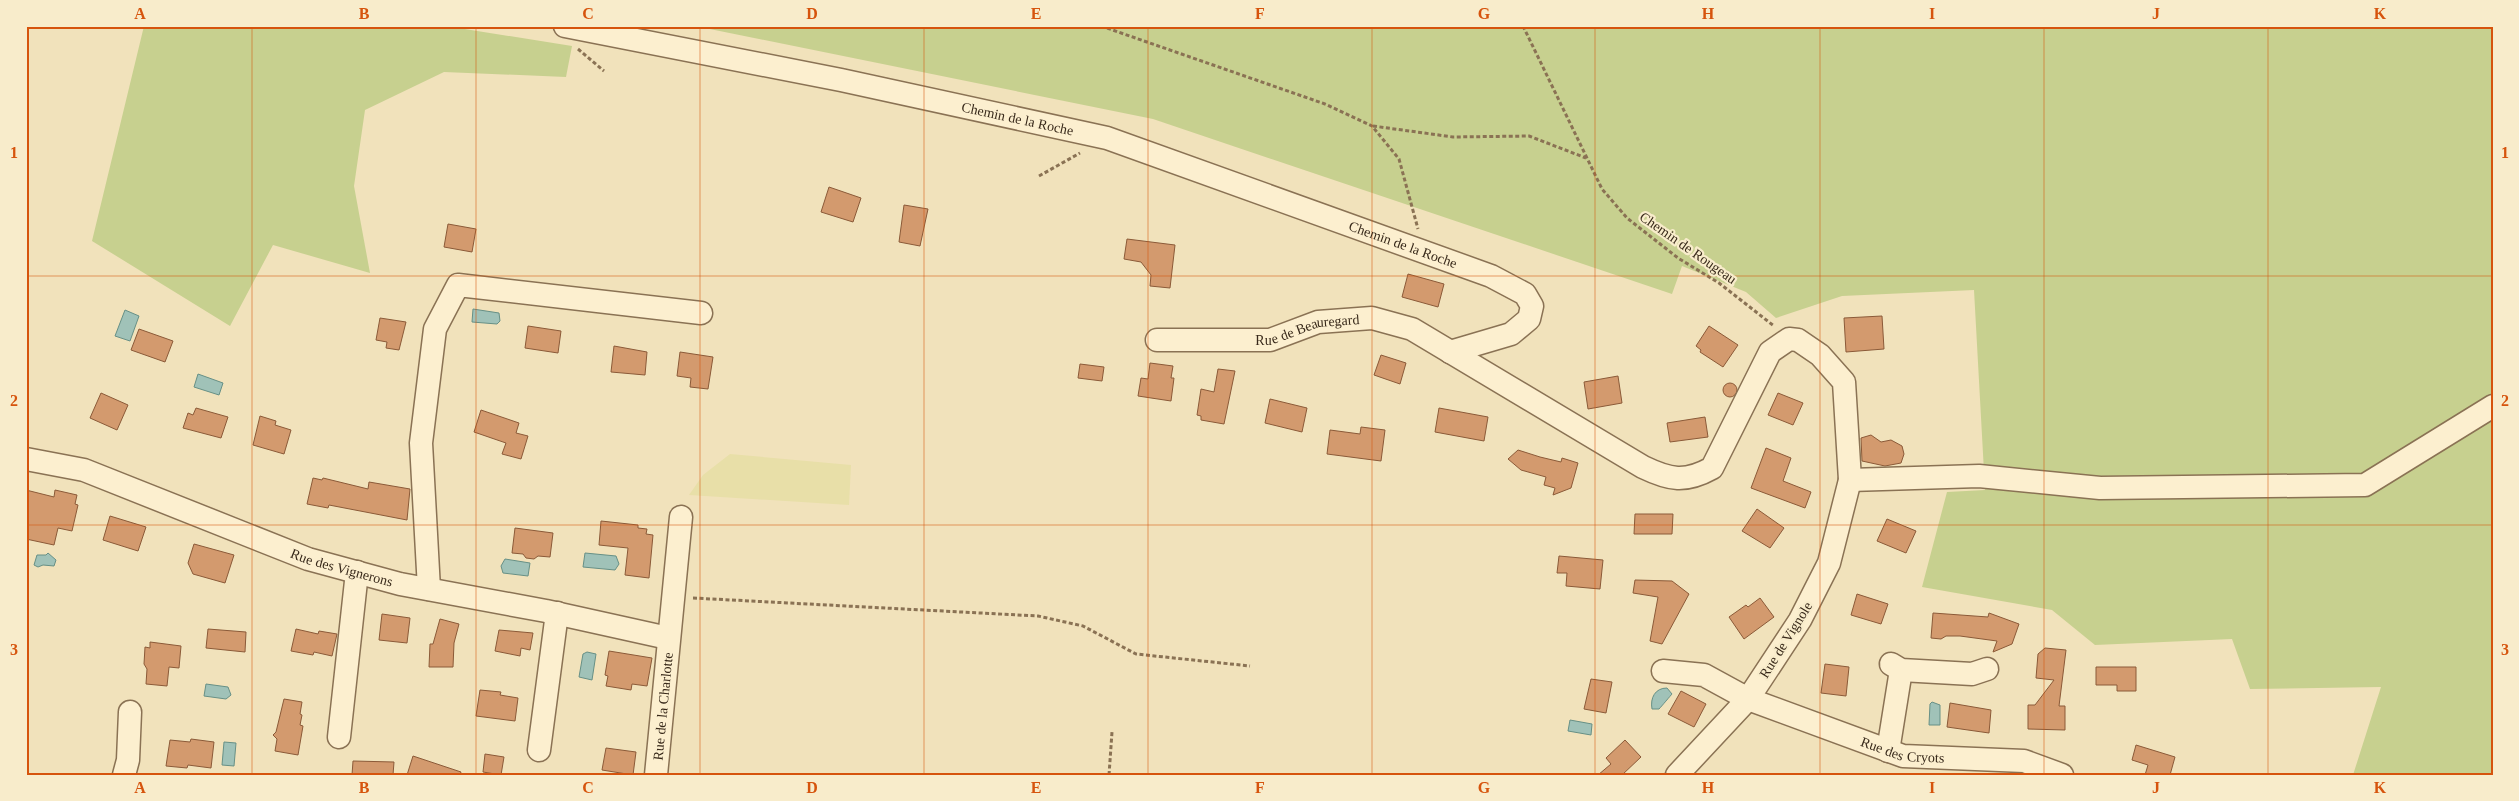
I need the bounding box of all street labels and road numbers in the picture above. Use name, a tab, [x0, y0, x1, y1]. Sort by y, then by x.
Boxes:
street label: Chemin de la Roche	[960, 99, 1075, 138]
street label: Chemin de Rougeau	[1637, 209, 1739, 287]
street label: Chemin de la Roche	[1347, 218, 1459, 271]
street label: Rue de Beauregard	[1255, 311, 1360, 348]
street label: Rue des Vignerons	[289, 545, 395, 589]
street label: Rue de Vignole	[1757, 599, 1815, 681]
street label: Rue de la Charlotte	[650, 652, 675, 761]
street label: Rue des Cryots	[1859, 734, 1945, 765]

